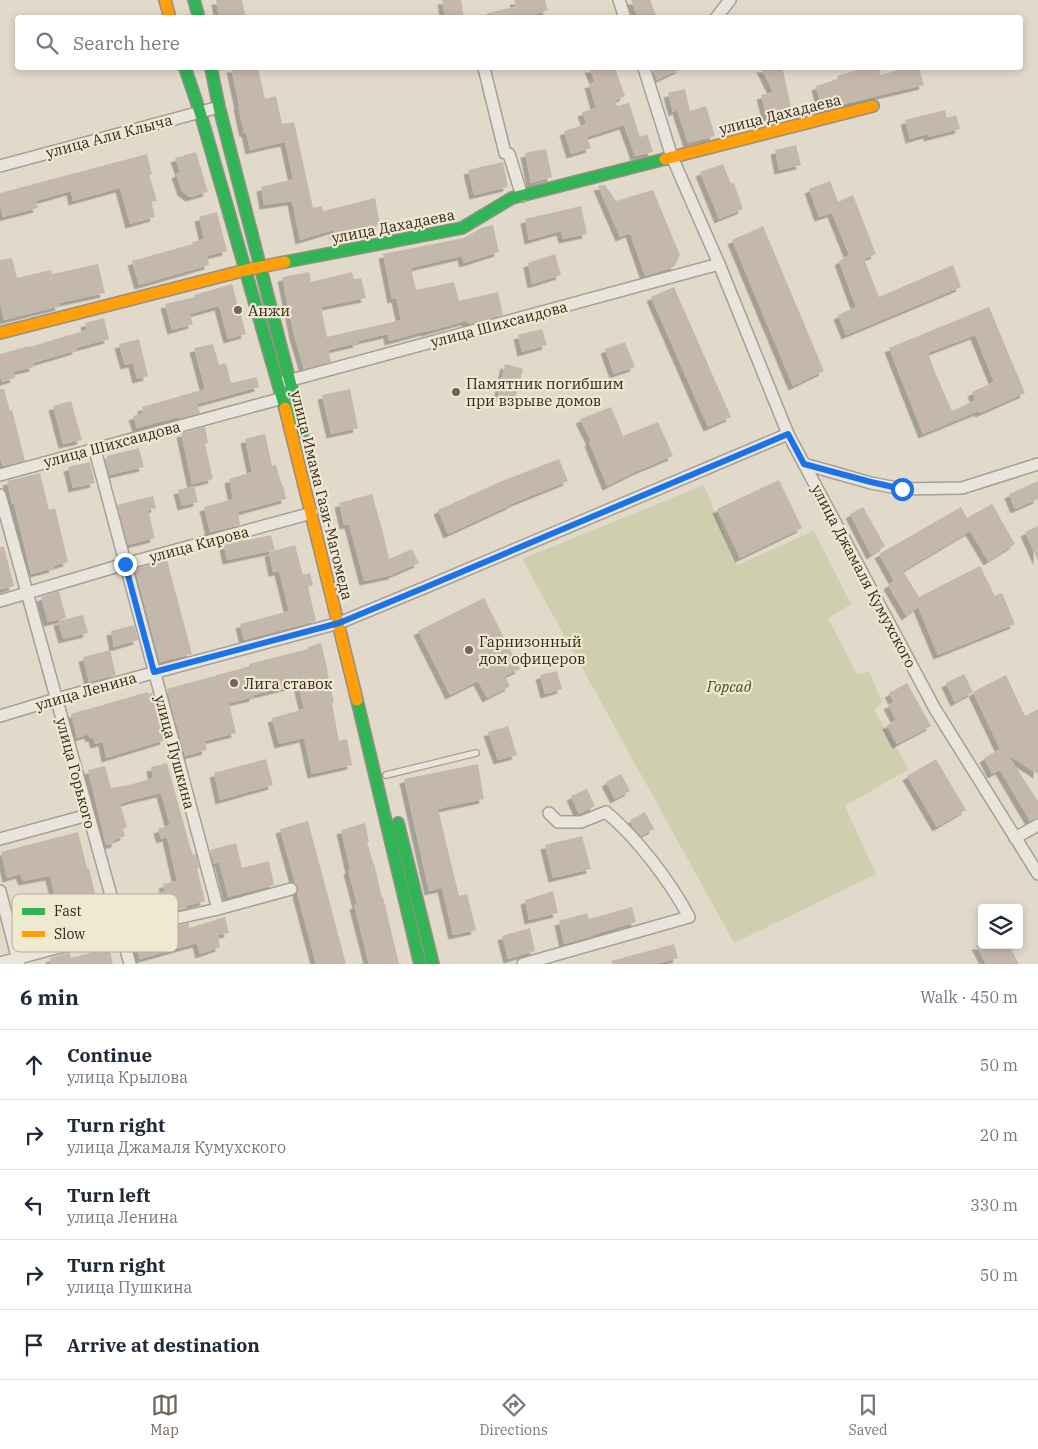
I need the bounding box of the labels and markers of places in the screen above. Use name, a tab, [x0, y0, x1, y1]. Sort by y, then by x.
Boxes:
place label: Анжи	[248, 301, 290, 320]
marker: Анжи	[232, 304, 244, 316]
place label: Памятник погибшим при взрыве домов	[466, 374, 624, 410]
marker: Памятник погибшим при взрыве домов	[450, 386, 462, 398]
place label: Гарнизонный дом офицеров	[479, 632, 585, 668]
marker: Гарнизонный дом офицеров	[463, 644, 475, 656]
place label: Лига ставок	[244, 674, 333, 693]
marker: Лига ставок	[228, 677, 240, 689]

